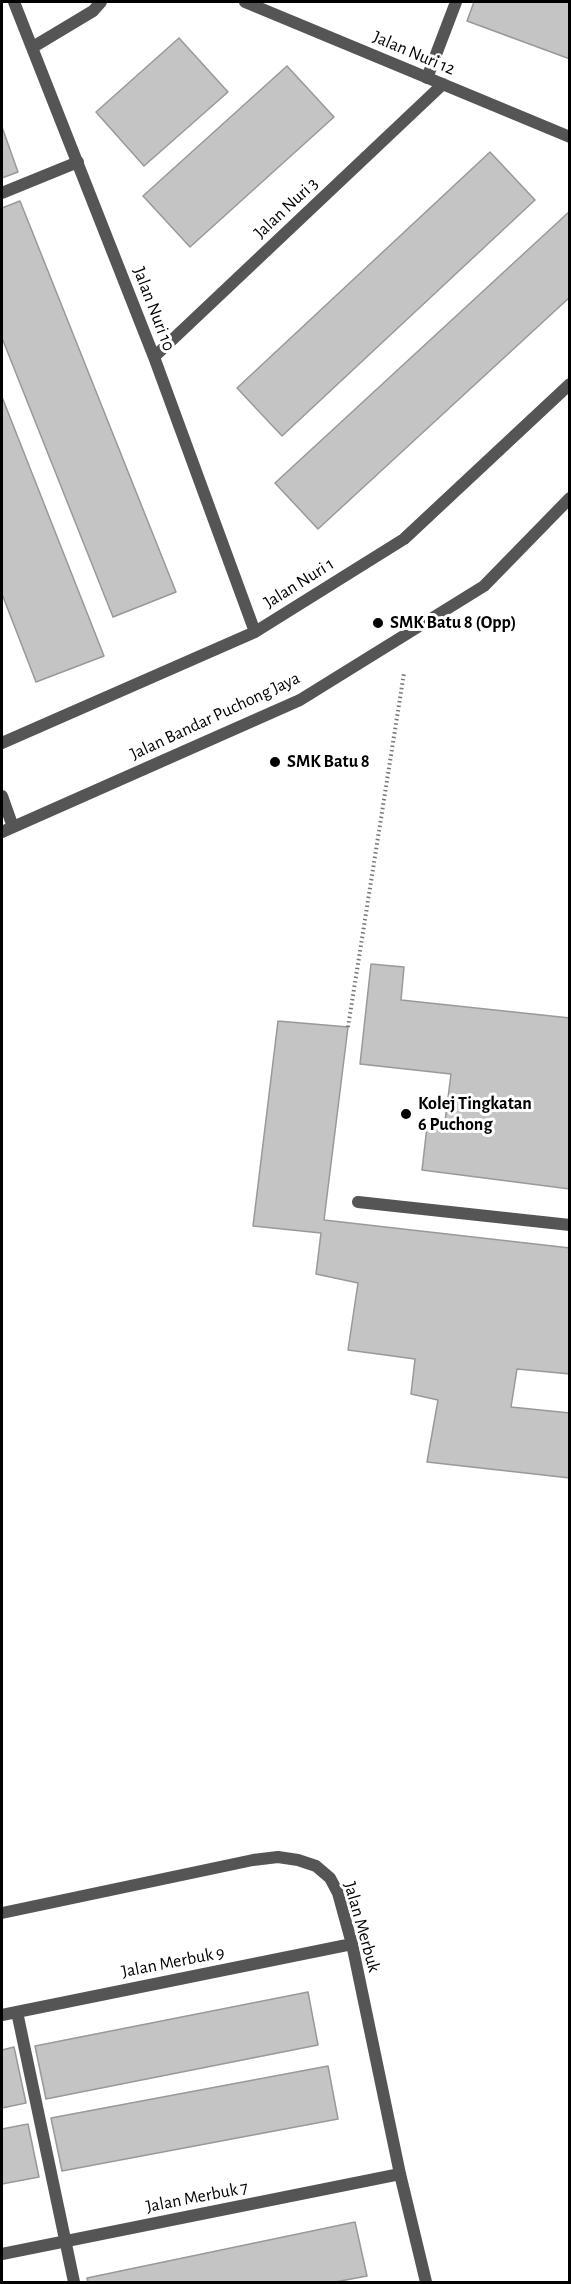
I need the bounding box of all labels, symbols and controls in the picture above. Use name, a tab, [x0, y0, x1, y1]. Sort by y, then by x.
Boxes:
street label: Jalan Nuri 12	[370, 26, 458, 80]
street label: Jalan Nuri 3	[249, 173, 323, 243]
street label: Jalan Nuri 10	[128, 264, 180, 354]
street label: Jalan Nuri 1	[260, 553, 338, 613]
place label: SMK Batu 8 (Opp)	[390, 612, 516, 634]
marker: SMK Batu 8 (Opp)	[371, 616, 385, 630]
street label: Jalan Bandar Puchong Jaya	[127, 667, 303, 765]
place label: SMK Batu 8	[287, 751, 370, 773]
marker: SMK Batu 8	[268, 755, 282, 769]
place label: Kolej Tingkatan 6 Puchong	[418, 1093, 532, 1136]
marker: Kolej Tingkatan 6 Puchong	[399, 1107, 413, 1121]
street label: Jalan Merbuk	[339, 1879, 385, 1975]
street label: Jalan Merbuk 9	[120, 1941, 226, 1983]
street label: Jalan Merbuk 7	[144, 2177, 250, 2217]

